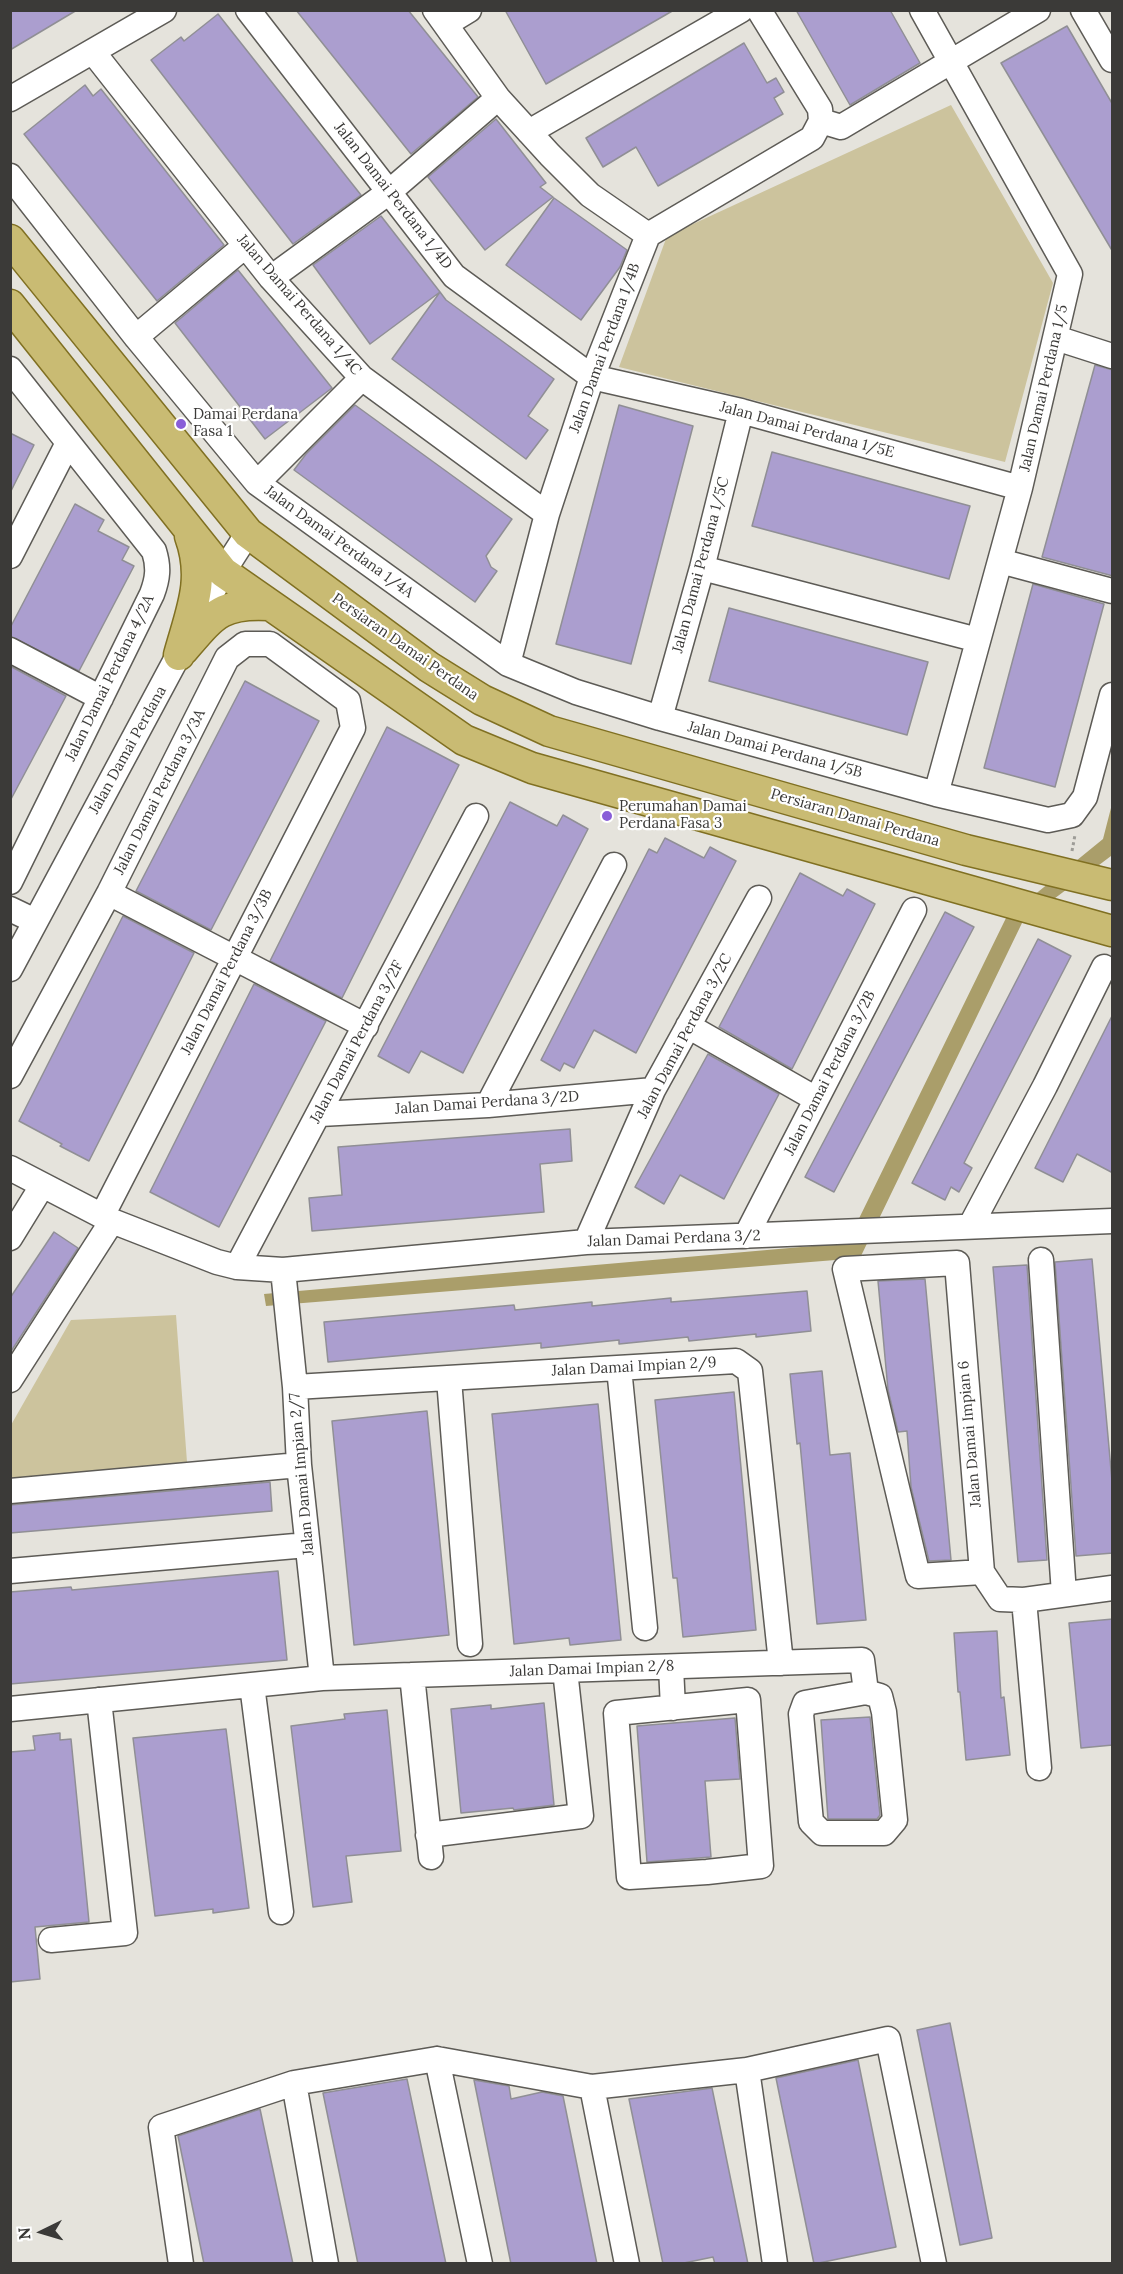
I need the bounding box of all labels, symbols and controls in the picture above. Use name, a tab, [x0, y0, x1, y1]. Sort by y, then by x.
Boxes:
street label: Jalan Damai Perdana 1/4D	[330, 119, 456, 273]
street label: Jalan Damai Perdana 1/4C	[233, 231, 365, 379]
street label: Jalan Damai Perdana 1/4B	[566, 261, 644, 435]
street label: Jalan Damai Perdana 1/5	[1016, 303, 1072, 473]
street label: Jalan Damai Perdana 1/5E	[718, 398, 896, 462]
place label: Damai Perdana Fasa 1	[193, 406, 298, 441]
marker: Damai Perdana Fasa 1	[174, 417, 188, 431]
street label: Jalan Damai Perdana 1/5C	[669, 475, 733, 655]
street label: Jalan Damai Perdana 1/4A	[261, 482, 417, 602]
street label: Persiaran Damai Perdana	[328, 589, 482, 705]
street label: Jalan Damai Perdana 4/2A	[62, 592, 158, 764]
street label: Jalan Damai Perdana	[85, 683, 171, 817]
street label: Jalan Damai Perdana 3/3A	[110, 706, 210, 878]
street label: Jalan Damai Perdana 1/5B	[686, 718, 864, 782]
street label: Persiaran Damai Perdana	[769, 785, 941, 851]
place label: Perumahan Damai Perdana Fasa 3	[619, 798, 747, 833]
marker: Perumahan Damai Perdana Fasa 3	[600, 809, 614, 823]
street label: Jalan Damai Perdana 3/3B	[177, 886, 277, 1058]
street label: Jalan Damai Perdana 3/2C	[634, 951, 736, 1121]
street label: Jalan Damai Perdana 3/2F	[306, 958, 408, 1126]
street label: Jalan Damai Perdana 3/2B	[781, 988, 879, 1158]
street label: Jalan Damai Perdana 3/2D	[394, 1088, 580, 1118]
street label: Jalan Damai Perdana 3/2	[587, 1227, 761, 1251]
street label: Jalan Damai Impian 2/9	[551, 1354, 717, 1380]
street label: Jalan Damai Impian 6	[955, 1360, 985, 1508]
street label: Jalan Damai Impian 2/7	[286, 1392, 318, 1556]
street label: Jalan Damai Impian 2/8	[509, 1657, 675, 1681]
north arrow	[12, 2202, 72, 2262]
text: N	[14, 2227, 35, 2241]

